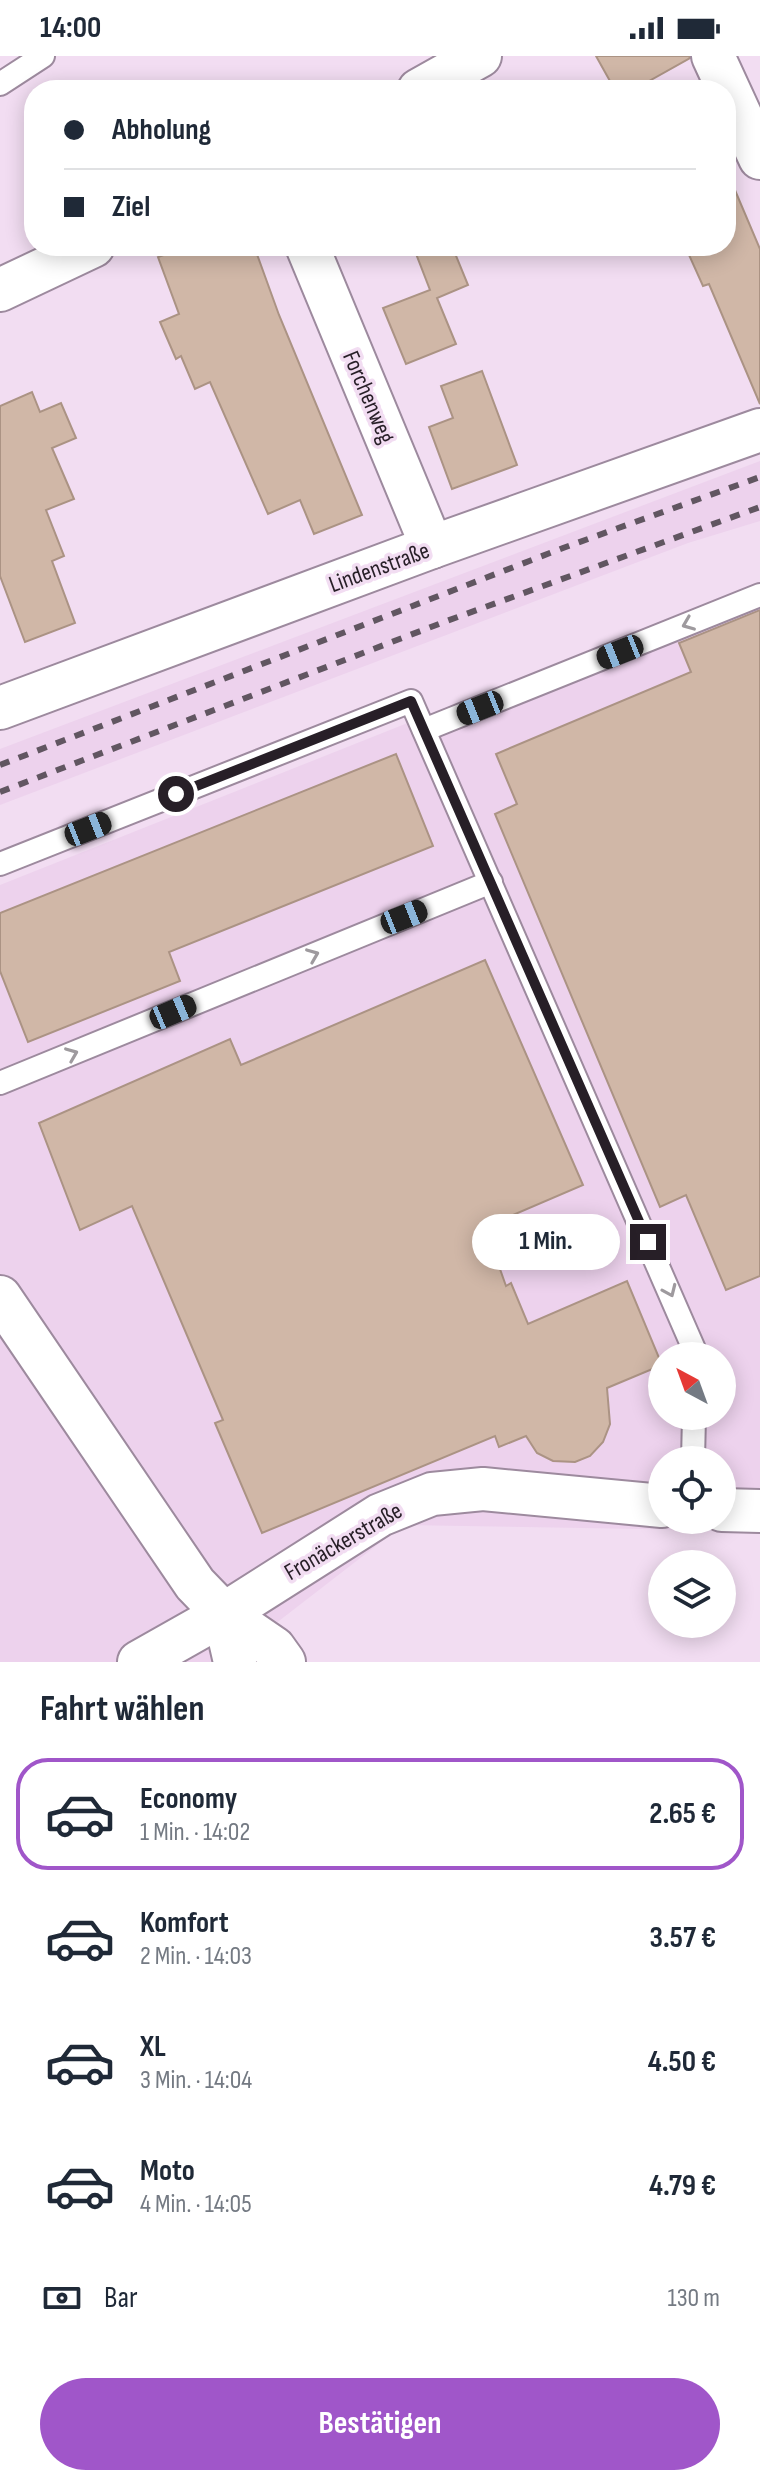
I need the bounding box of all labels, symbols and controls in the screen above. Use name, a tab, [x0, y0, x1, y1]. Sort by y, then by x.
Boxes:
text: 14:00	[40, 10, 101, 46]
text: Abholung	[112, 112, 211, 148]
text: Ziel	[112, 189, 150, 225]
street label: Forchenweg	[336, 347, 401, 448]
street label: Lindenstraße	[325, 536, 433, 599]
one-way arrow	[682, 615, 696, 631]
car	[593, 632, 647, 672]
car	[453, 688, 507, 728]
route start	[158, 776, 194, 812]
car	[61, 809, 115, 849]
car	[377, 897, 431, 937]
one-way arrow	[305, 948, 319, 965]
car	[146, 992, 200, 1032]
one-way arrow	[64, 1047, 78, 1063]
callout: 1 Min.	[472, 1214, 620, 1270]
route end	[630, 1224, 666, 1260]
text: 1 Min.	[519, 1226, 573, 1257]
one-way arrow	[660, 1283, 676, 1297]
north arrow	[648, 1342, 736, 1430]
map controls	[648, 1342, 736, 1638]
button: locate	[648, 1446, 736, 1534]
street label: Fronäckerstraße	[279, 1496, 407, 1587]
button: layers	[648, 1550, 736, 1638]
text: Fahrt wählen	[40, 1688, 204, 1731]
icon: car	[44, 1778, 116, 1850]
text: Economy	[140, 1781, 237, 1817]
text: 2.65 €	[649, 1796, 716, 1832]
text: 1 Min. · 14:02	[140, 1817, 250, 1848]
icon: car	[44, 1902, 116, 1974]
text: Komfort	[140, 1905, 229, 1941]
text: 3.57 €	[650, 1920, 716, 1956]
text: 2 Min. · 14:03	[140, 1941, 252, 1972]
icon: car	[44, 2026, 116, 2098]
text: XL	[140, 2029, 166, 2065]
text: 4.50 €	[648, 2044, 716, 2080]
text: 3 Min. · 14:04	[140, 2065, 252, 2096]
icon: car	[44, 2150, 116, 2222]
text: Moto	[140, 2153, 195, 2189]
text: 4.79 €	[649, 2168, 716, 2204]
text: 4 Min. · 14:05	[140, 2189, 252, 2220]
icon: cash	[40, 2276, 84, 2320]
text: Bar	[104, 2280, 138, 2316]
text: 130 m	[668, 2283, 720, 2314]
button: Bestätigen	[40, 2378, 720, 2470]

